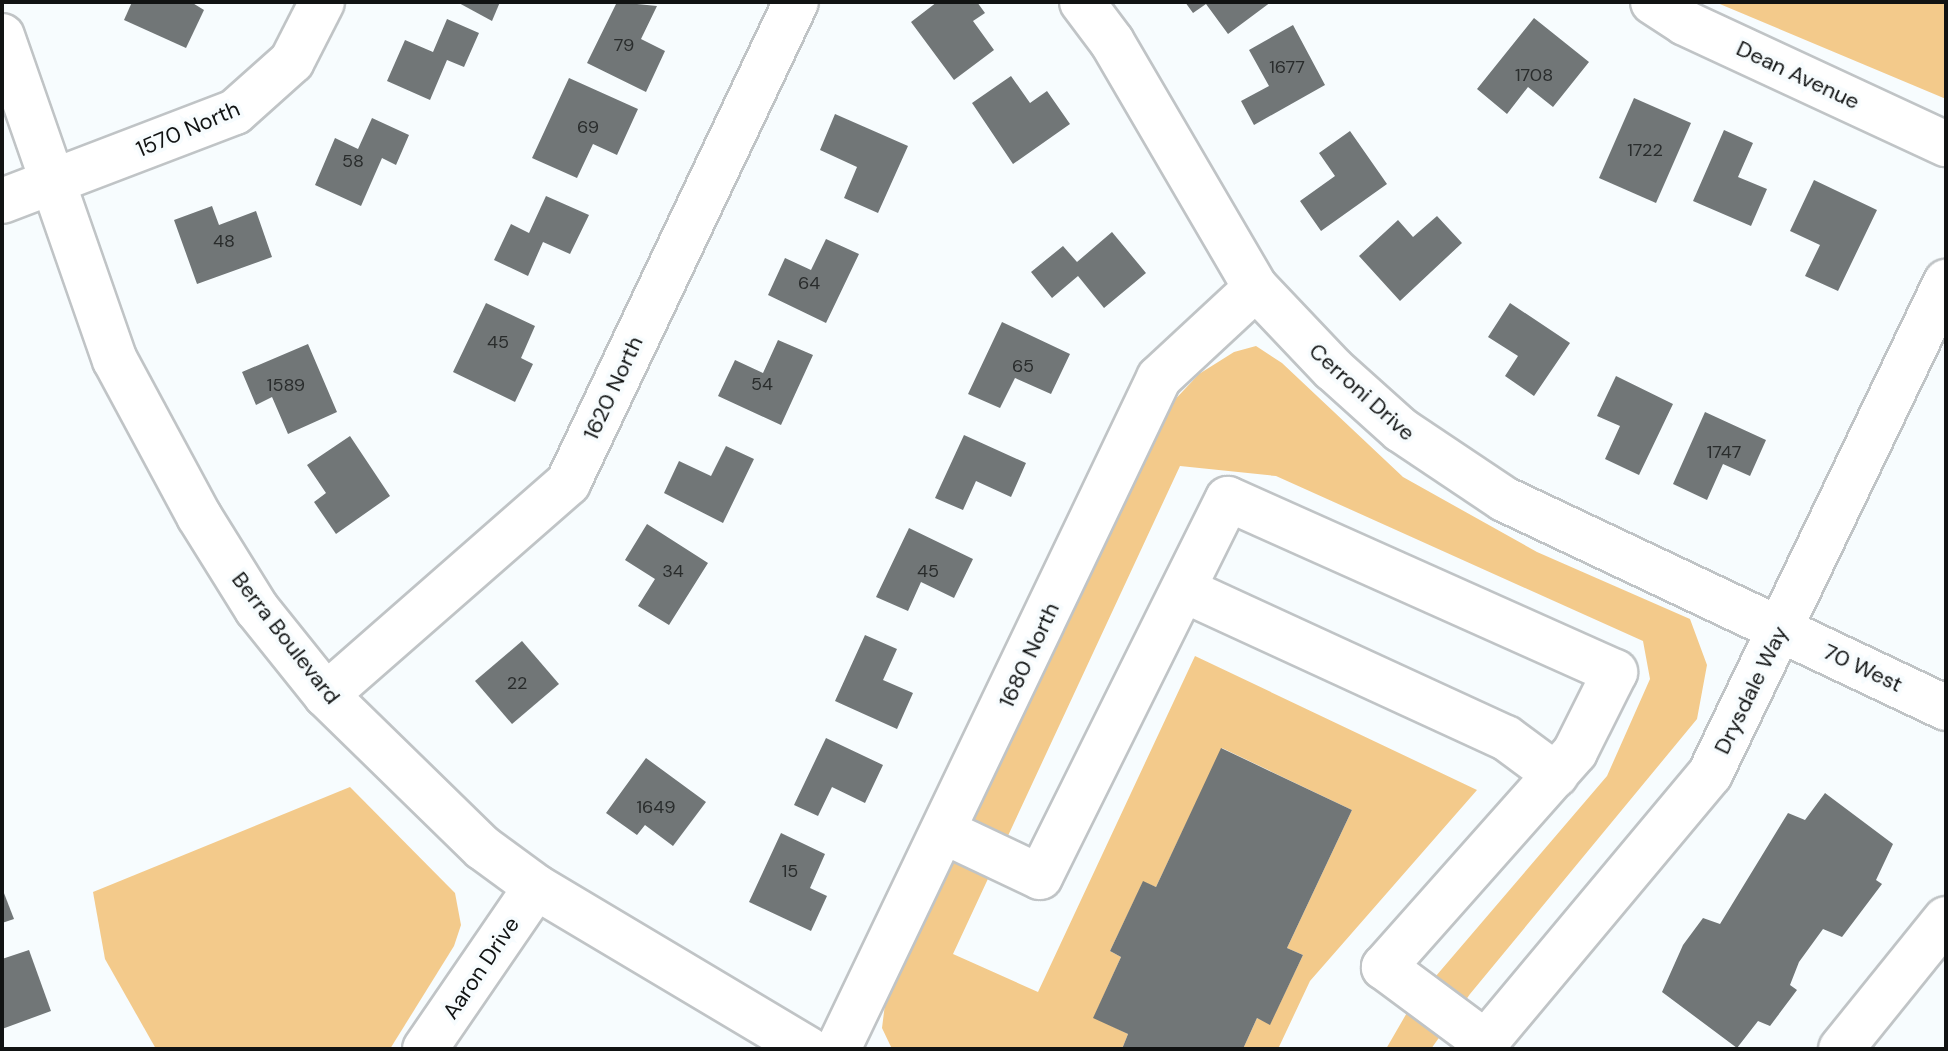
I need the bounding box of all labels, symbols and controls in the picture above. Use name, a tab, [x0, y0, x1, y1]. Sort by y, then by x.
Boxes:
house number: 79	[614, 34, 634, 56]
street label: Dean Avenue	[1732, 35, 1864, 115]
house number: 1677	[1269, 56, 1305, 78]
house number: 1708	[1515, 64, 1553, 86]
street label: 1570 North	[132, 95, 244, 163]
house number: 69	[577, 116, 599, 138]
house number: 1722	[1627, 139, 1663, 161]
house number: 58	[342, 150, 364, 172]
house number: 48	[213, 230, 235, 252]
house number: 64	[798, 272, 820, 294]
house number: 45	[487, 331, 509, 353]
street label: 1620 North	[578, 332, 648, 444]
street label: Cerroni Drive	[1304, 338, 1420, 446]
house number: 65	[1012, 355, 1034, 377]
house number: 54	[751, 373, 773, 395]
house number: 1589	[267, 374, 305, 396]
house number: 1747	[1707, 441, 1741, 463]
house number: 34	[662, 560, 684, 582]
house number: 45	[917, 560, 939, 582]
street label: Berra Boulevard	[226, 567, 346, 709]
street label: 1680 North	[993, 598, 1065, 712]
street label: Drysdale Way	[1709, 622, 1793, 758]
street label: 70 West	[1819, 638, 1907, 698]
house number: 22	[507, 672, 527, 694]
house number: 1649	[636, 796, 676, 818]
house number: 15	[782, 860, 798, 882]
street label: Aaron Drive	[437, 912, 525, 1024]

